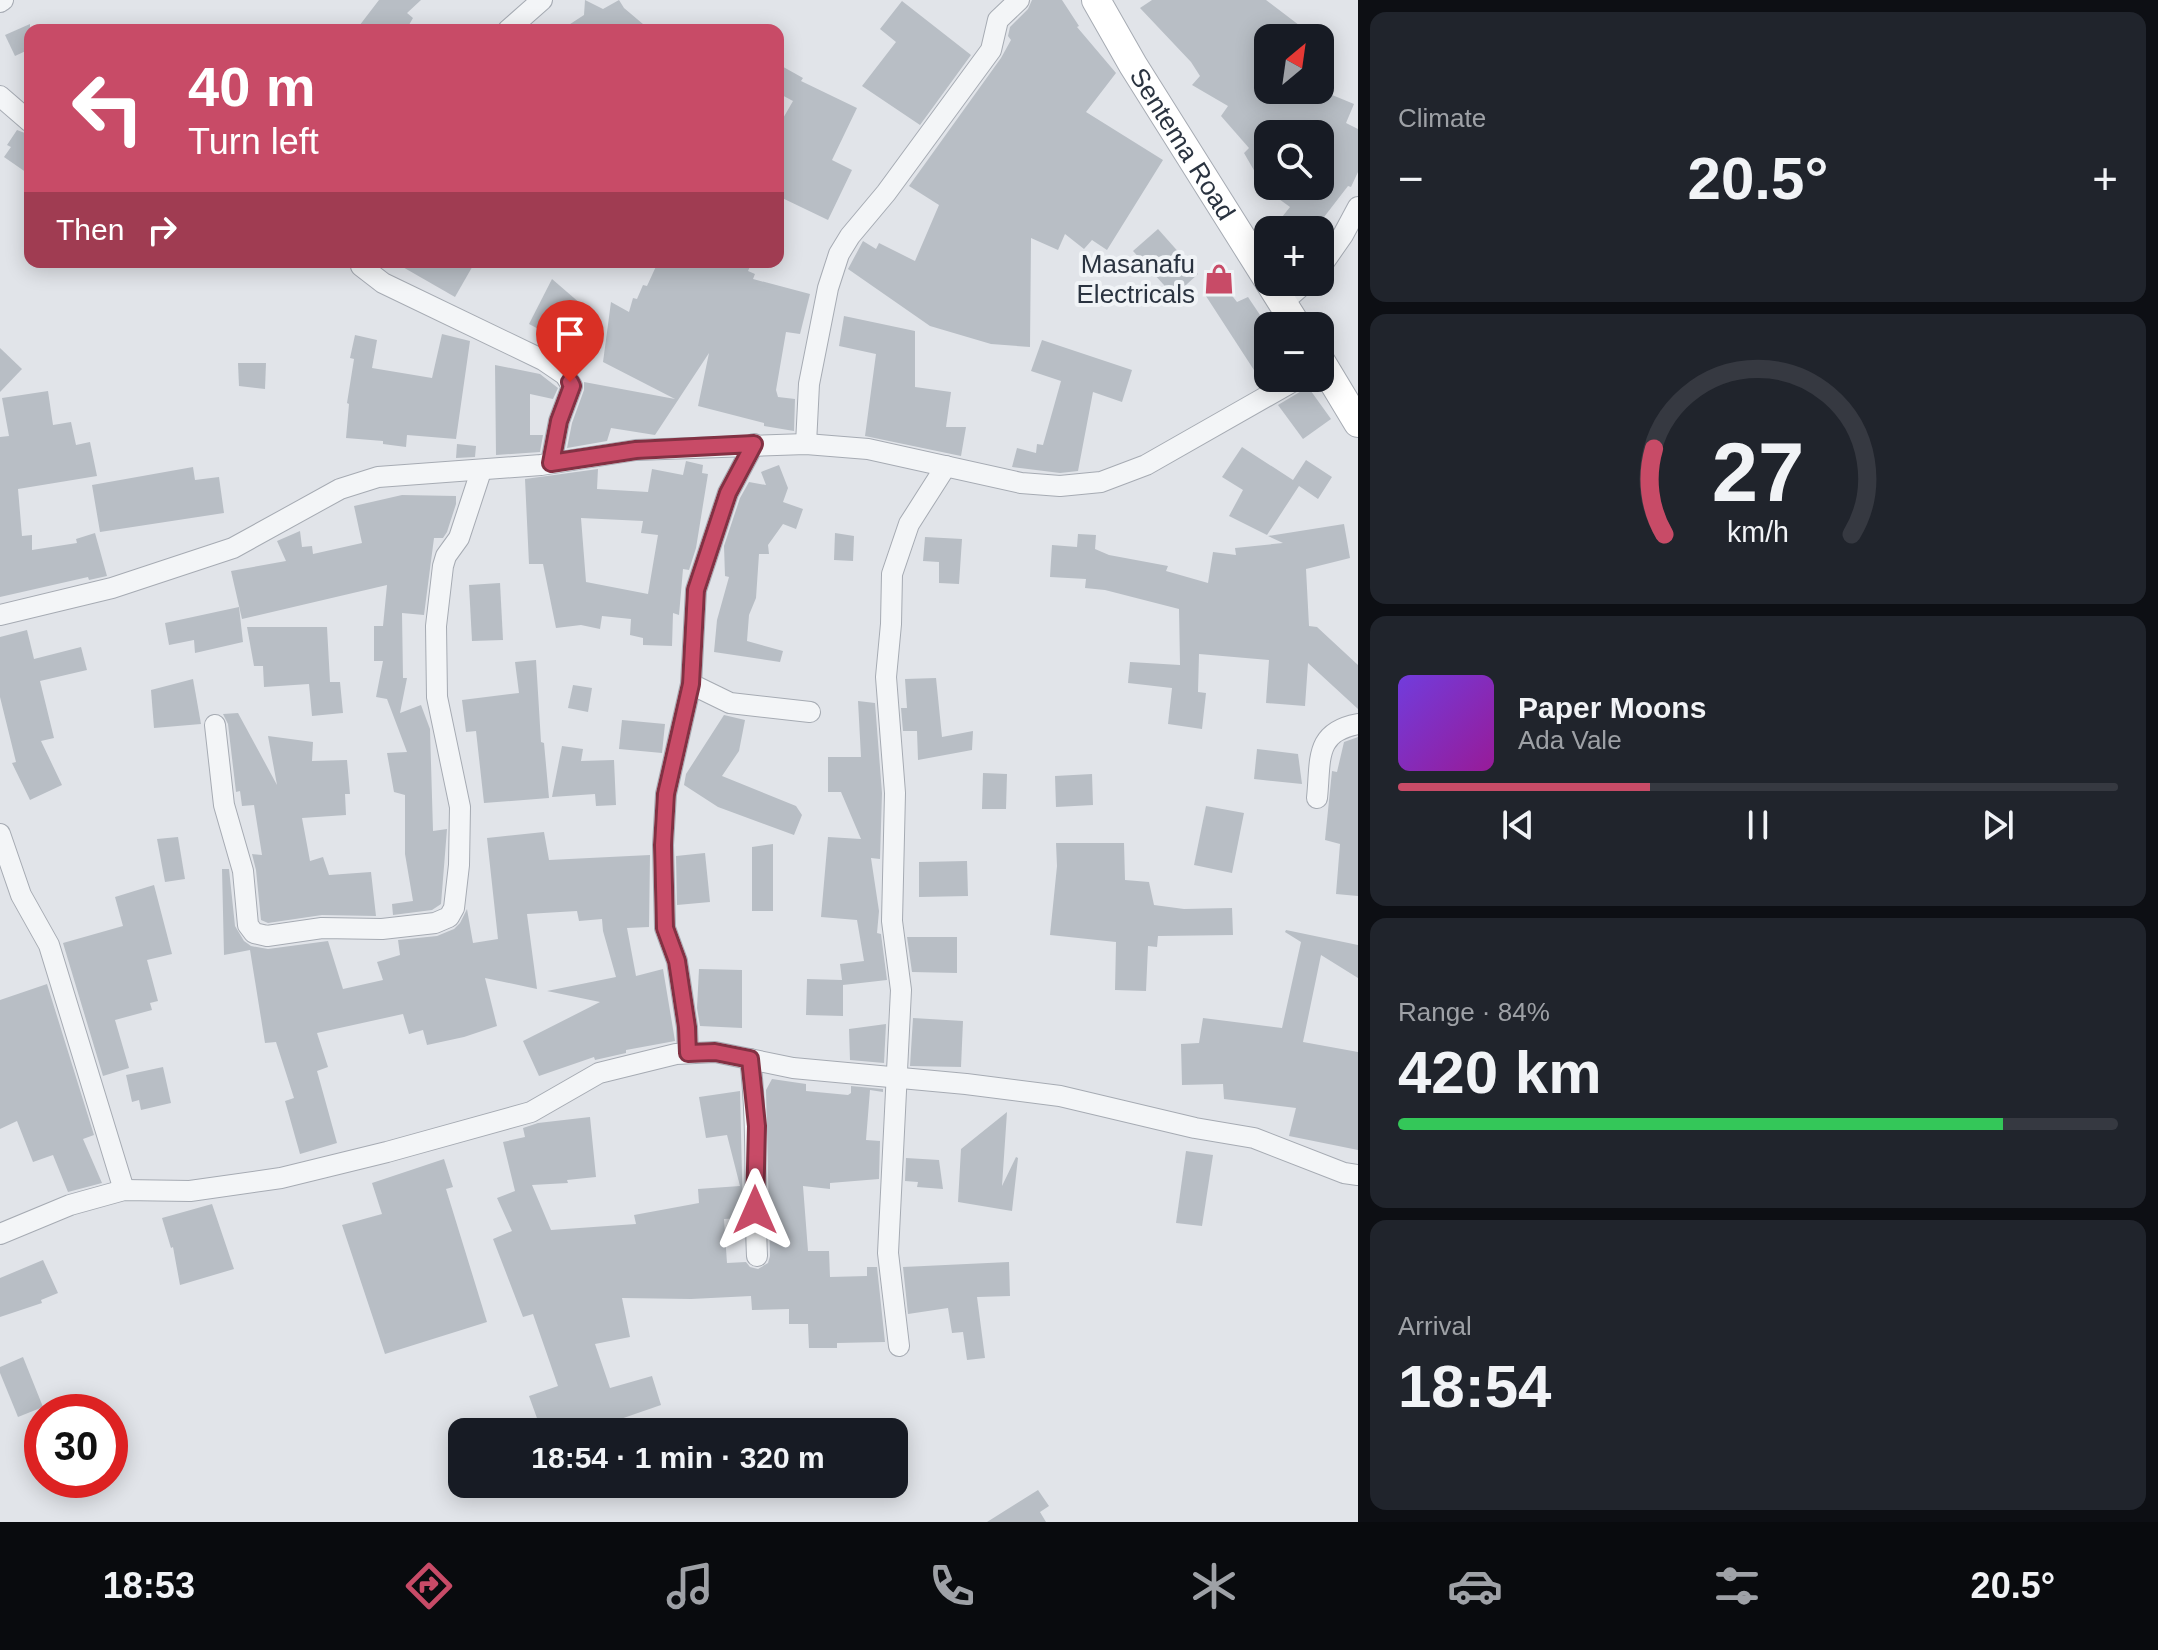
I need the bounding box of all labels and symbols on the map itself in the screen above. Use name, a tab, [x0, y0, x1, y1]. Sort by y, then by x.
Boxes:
north arrow	[1254, 24, 1334, 104]
street label: Sentema Road	[1124, 62, 1241, 225]
place label: Masanafu Electricals	[1077, 249, 1195, 309]
shop icon: Masanafu Electricals	[1202, 262, 1236, 296]
pin	[536, 300, 604, 382]
position arrow	[713, 1168, 797, 1252]
speed limit sign: 30	[24, 1394, 128, 1498]

